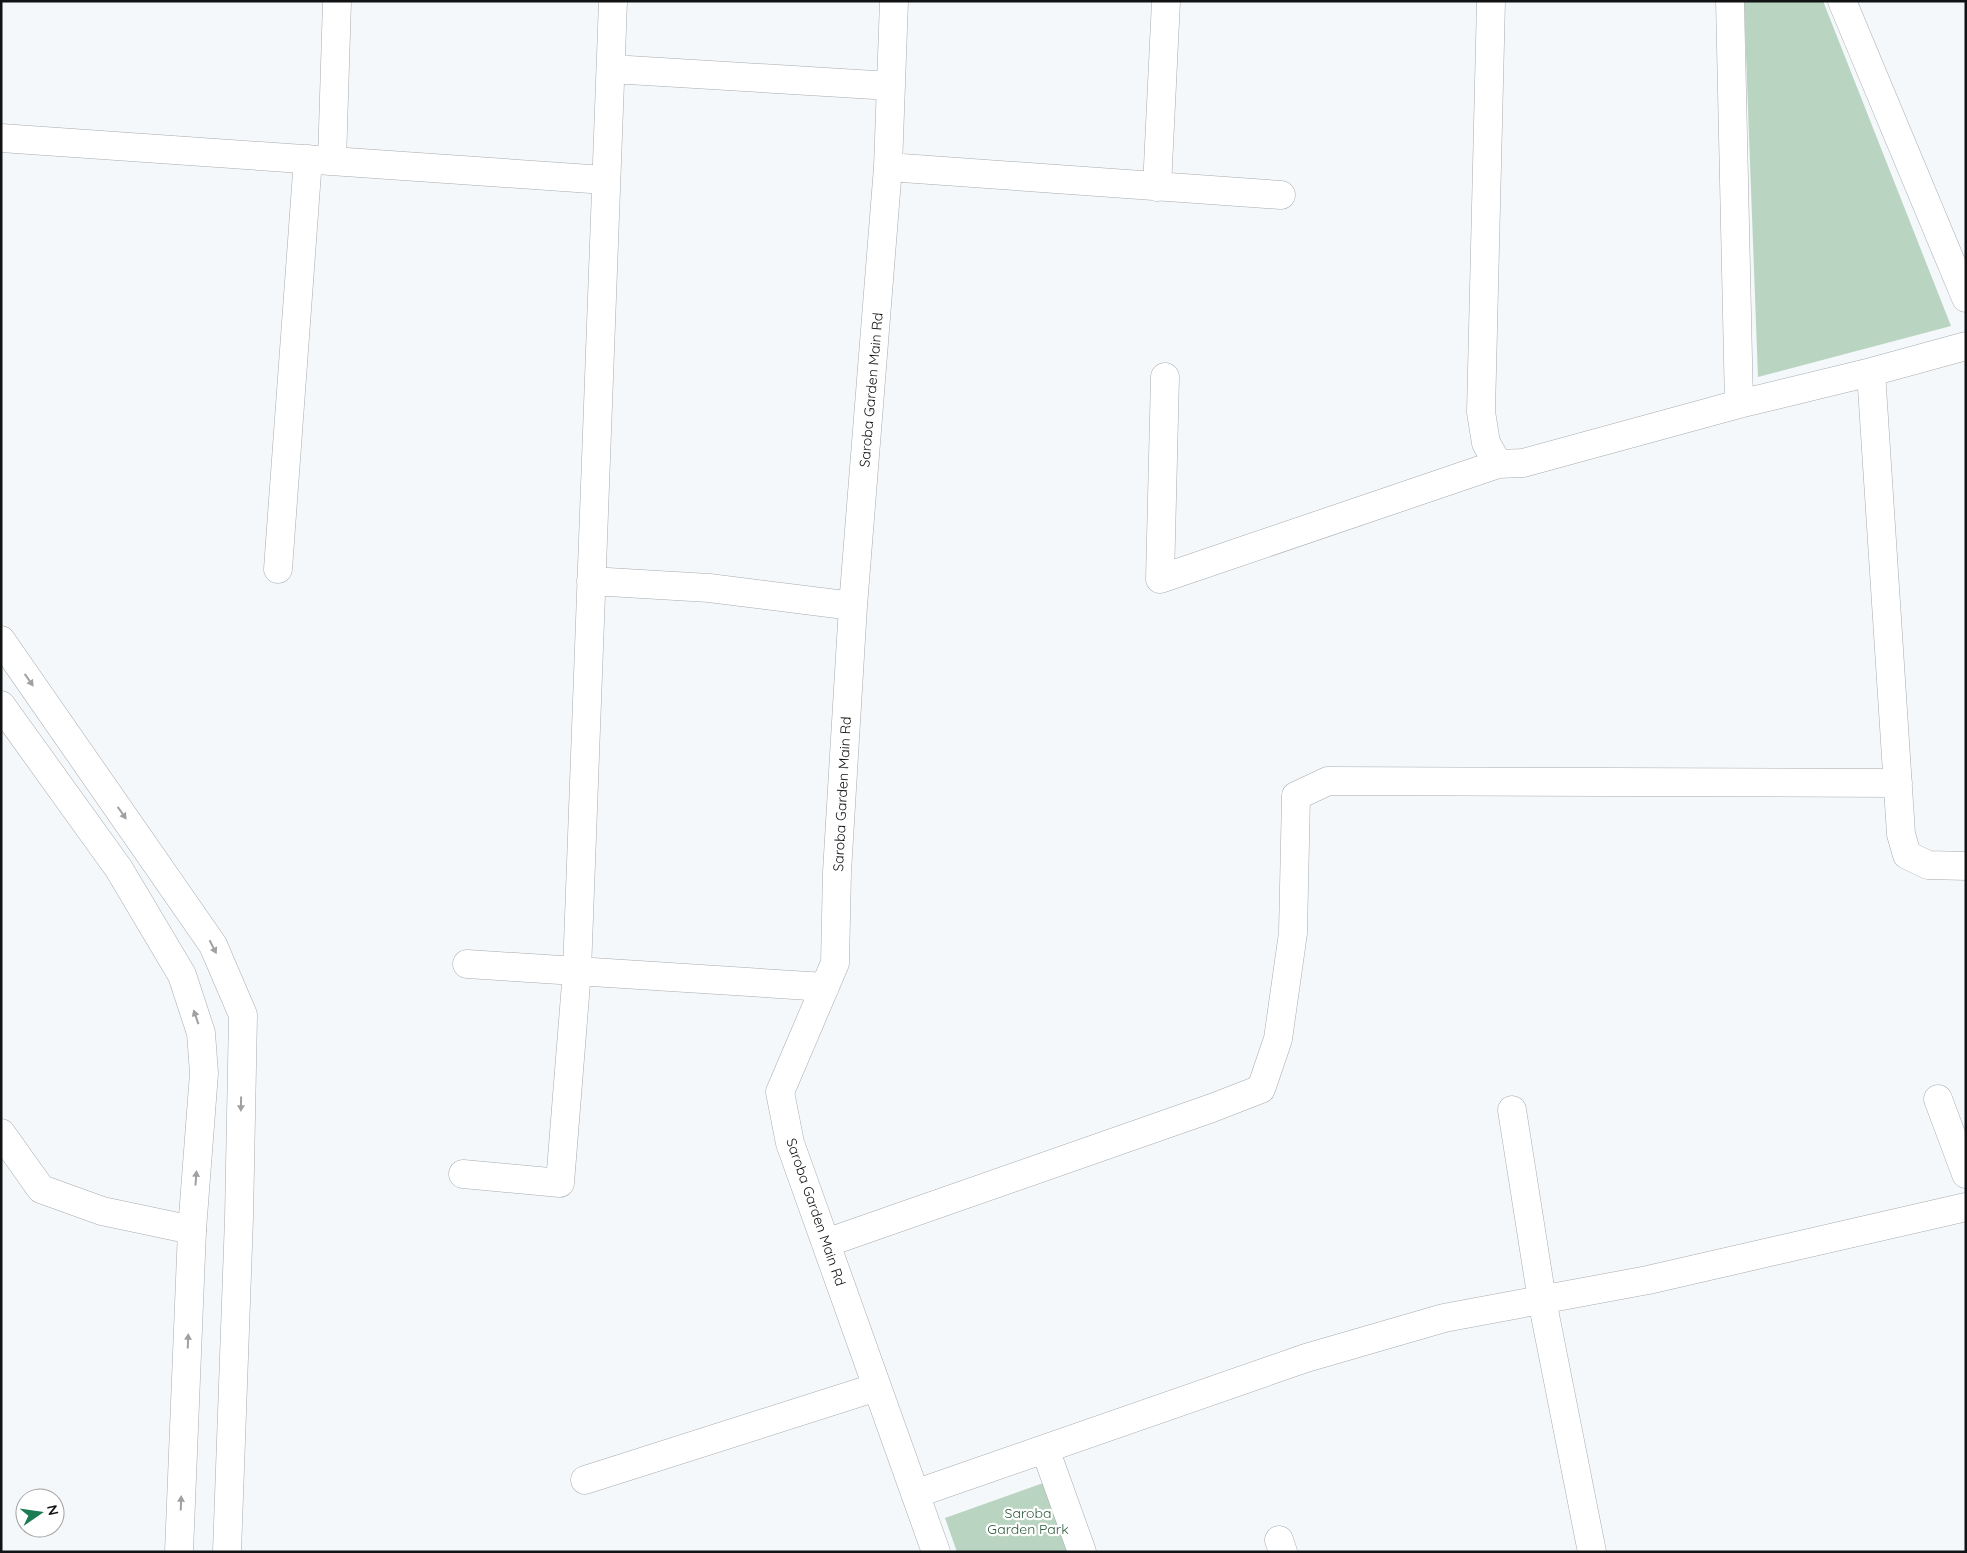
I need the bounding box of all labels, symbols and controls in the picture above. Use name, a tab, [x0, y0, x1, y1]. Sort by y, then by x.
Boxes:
street label: Saroba Garden Main Rd	[855, 312, 887, 468]
one-way arrow	[24, 673, 34, 687]
street label: Saroba Garden Main Rd	[829, 716, 855, 872]
one-way arrow	[117, 806, 127, 820]
one-way arrow	[210, 940, 218, 954]
one-way arrow	[192, 1009, 200, 1024]
one-way arrow	[237, 1096, 245, 1112]
street label: Saroba Garden Main Rd	[782, 1136, 850, 1288]
one-way arrow	[193, 1170, 201, 1186]
one-way arrow	[184, 1332, 192, 1348]
north arrow	[15, 1488, 65, 1538]
one-way arrow	[178, 1495, 186, 1511]
text: N	[43, 1503, 63, 1517]
park label: Saroba Garden Park	[987, 1504, 1069, 1538]

